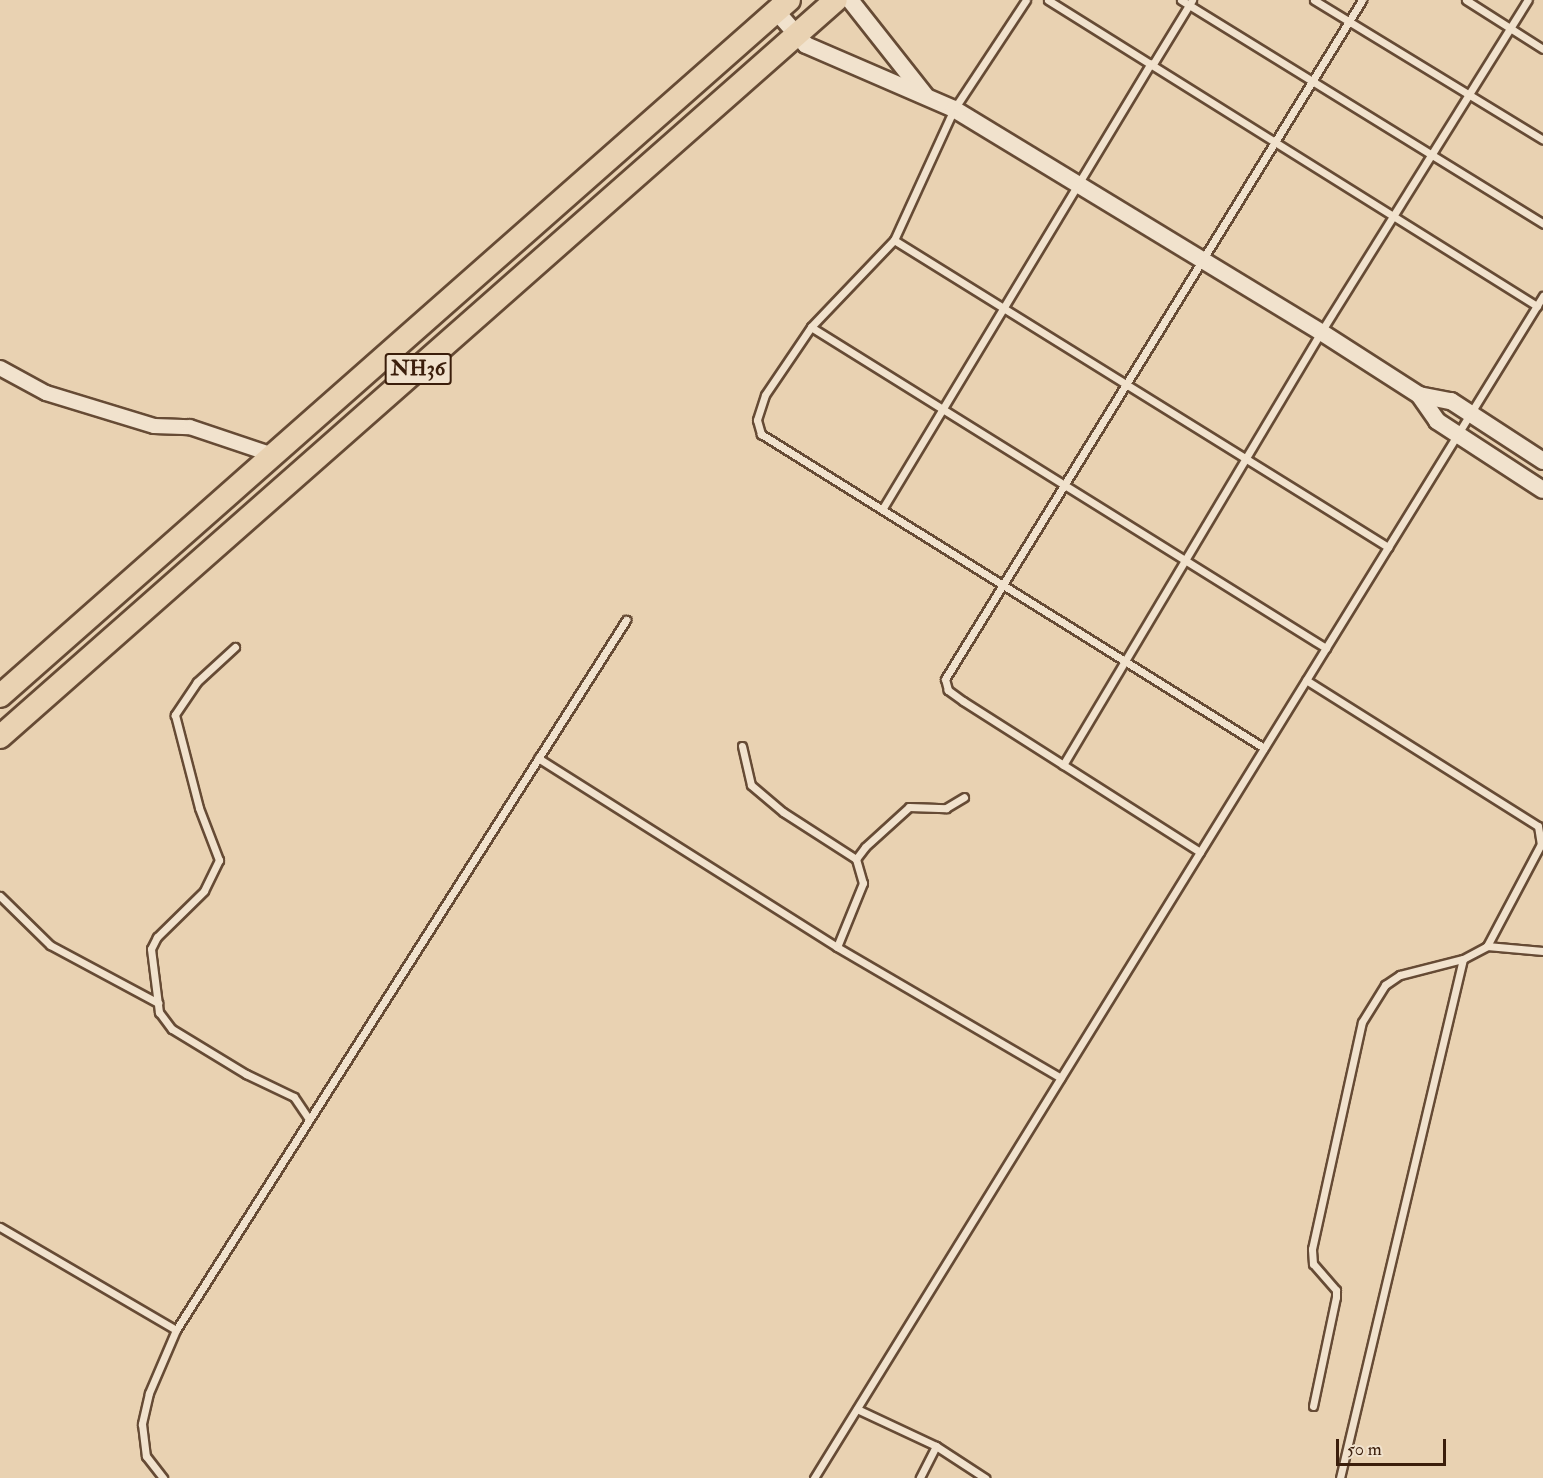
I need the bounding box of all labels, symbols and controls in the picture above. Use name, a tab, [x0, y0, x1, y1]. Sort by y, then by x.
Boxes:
road number: NH36	[384, 351, 452, 387]
scale bar	[1339, 1427, 1448, 1465]
text: 50 m	[1347, 1438, 1382, 1461]

